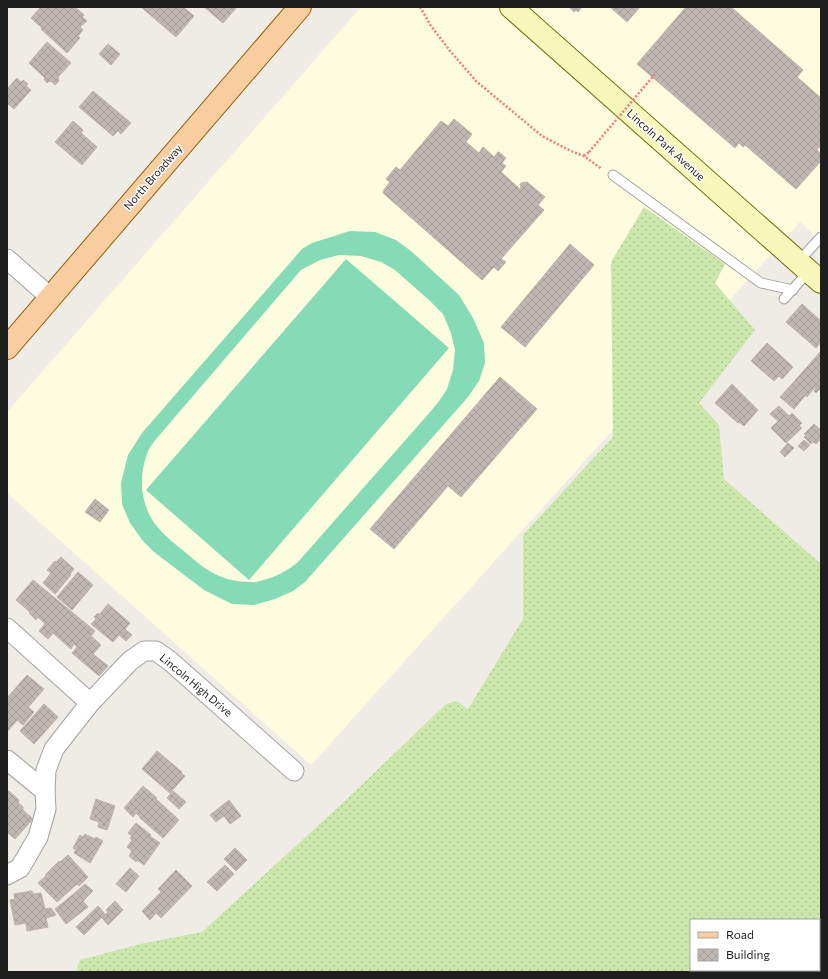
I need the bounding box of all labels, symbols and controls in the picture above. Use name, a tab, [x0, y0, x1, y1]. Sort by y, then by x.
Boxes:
street label: Lincoln Park Avenue	[625, 106, 708, 183]
street label: North Broadway	[121, 141, 185, 212]
street label: Lincoln High Drive	[157, 650, 235, 719]
legend	[690, 919, 820, 971]
text: Road	[726, 927, 754, 941]
text: Building	[726, 947, 770, 961]

